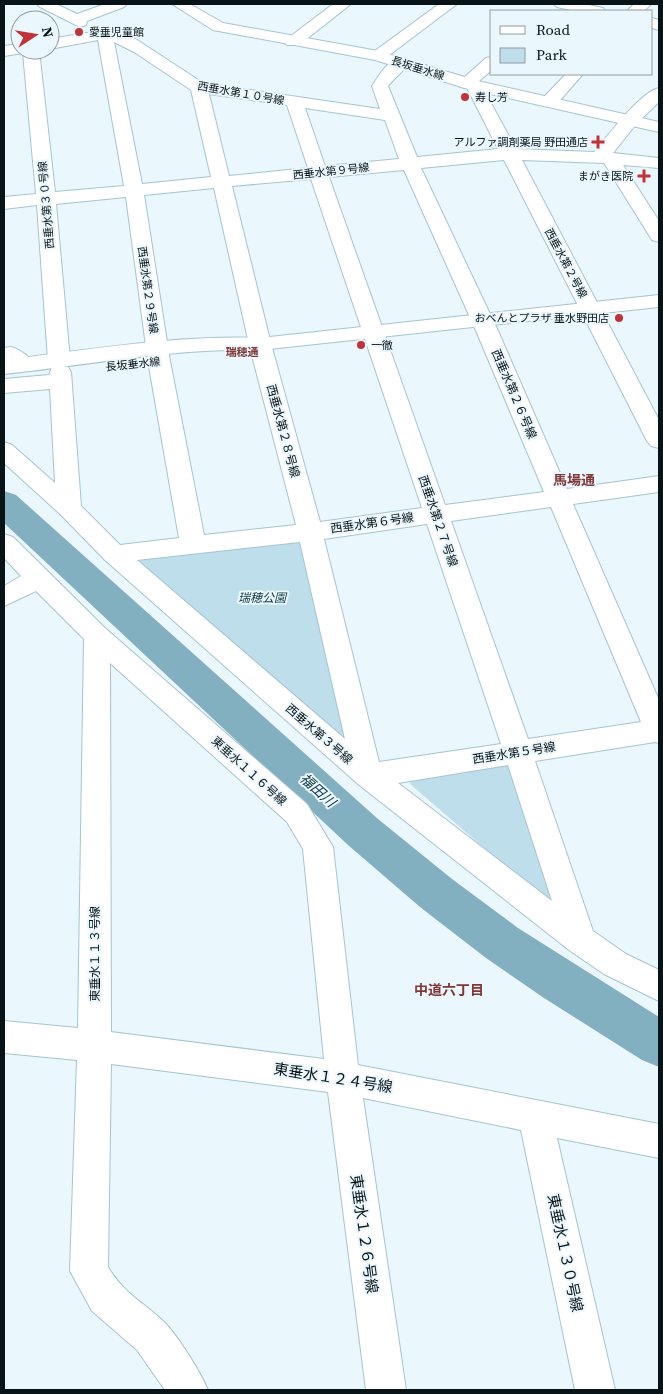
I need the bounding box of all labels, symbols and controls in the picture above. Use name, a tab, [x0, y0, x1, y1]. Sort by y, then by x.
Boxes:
north arrow	[10, 10, 60, 60]
legend	[490, 10, 653, 75]
text: Road	[536, 19, 570, 40]
text: N	[37, 25, 59, 39]
place label: 愛垂児童館	[89, 25, 144, 40]
marker: 愛垂児童館	[73, 26, 85, 38]
text: Park	[536, 44, 568, 65]
street label: 長坂垂水線	[389, 53, 446, 84]
street label: 西垂水第１０号線	[196, 78, 286, 109]
place label: 寿し芳	[475, 90, 508, 105]
marker: 寿し芳	[459, 91, 471, 103]
place label: アルファ調剤薬局 野田通店	[454, 135, 588, 150]
marker: アルファ調剤薬局 野田通店	[592, 136, 604, 148]
street label: 西垂水第３０号線	[35, 160, 58, 249]
street label: 西垂水第９号線	[292, 160, 370, 183]
place label: まがき医院	[578, 169, 633, 184]
marker: まがき医院	[637, 169, 651, 183]
street label: 西垂水第２号線	[541, 226, 590, 301]
street label: 西垂水第２９号線	[134, 245, 161, 335]
place label: おべんとプラザ 垂水野田店	[474, 311, 609, 326]
marker: おべんとプラザ 垂水野田店	[613, 312, 625, 324]
place label: 一徹	[371, 338, 393, 353]
marker: 一徹	[355, 339, 367, 351]
district label: 瑞穂通	[226, 345, 259, 360]
street label: 西垂水第２６号線	[488, 347, 540, 441]
street label: 長坂垂水線	[105, 354, 161, 375]
street label: 西垂水第２８号線	[263, 383, 303, 479]
district label: 馬場通	[553, 470, 595, 490]
street label: 西垂水第２７号線	[415, 473, 461, 569]
street label: 西垂水第６号線	[329, 509, 415, 537]
park label: 瑞穂公園	[238, 590, 288, 606]
street label: 西垂水第３号線	[282, 700, 356, 768]
street label: 東垂水１１６号線	[208, 733, 290, 809]
street label: 西垂水第５号線	[471, 739, 557, 767]
water label: 福田川	[296, 769, 342, 813]
street label: 東垂水１１３号線	[87, 906, 103, 1002]
district label: 中道六丁目	[414, 980, 484, 1000]
street label: 東垂水１２４号線	[272, 1058, 394, 1097]
street label: 東垂水１２６号線	[346, 1173, 383, 1295]
street label: 東垂水１３０号線	[543, 1192, 588, 1314]

